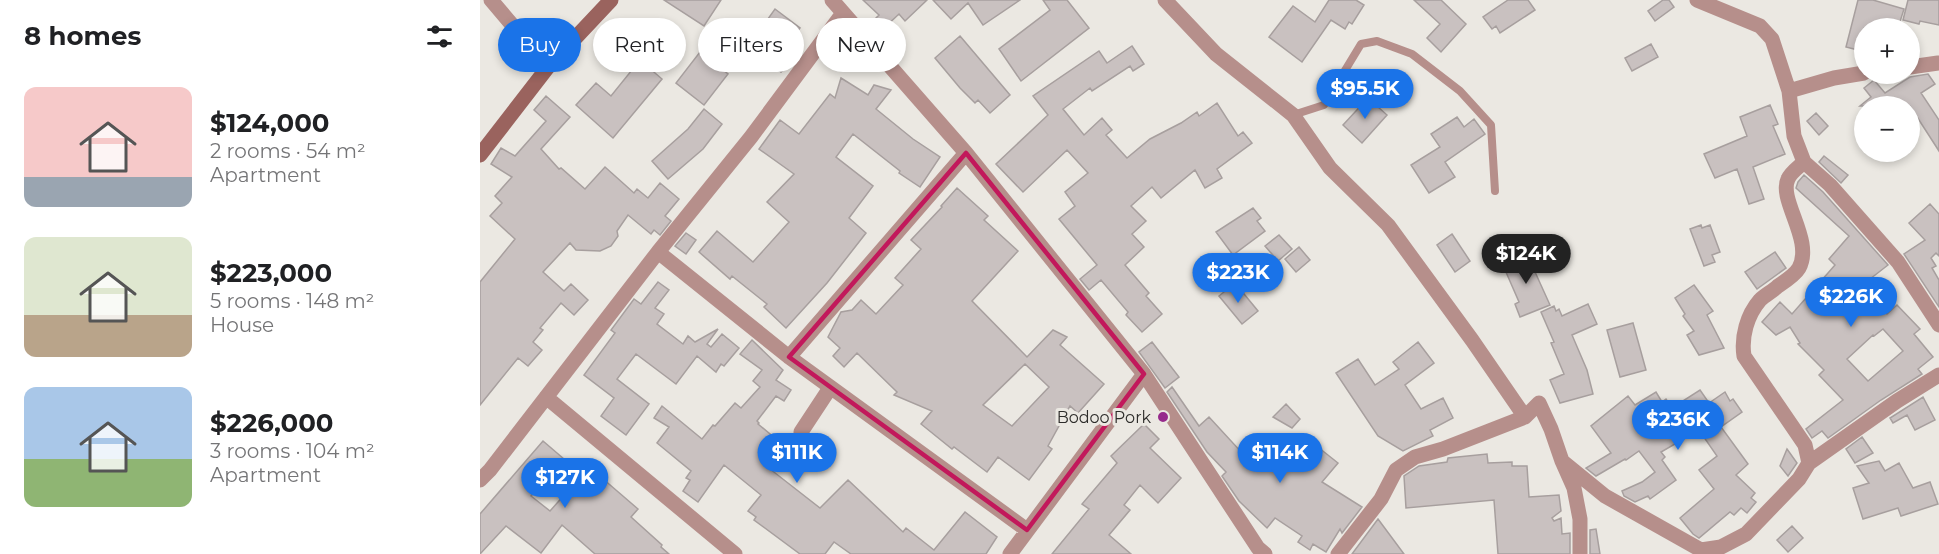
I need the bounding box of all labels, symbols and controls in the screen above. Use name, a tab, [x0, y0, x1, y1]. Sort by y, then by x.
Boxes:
chip: Buy	[498, 18, 581, 72]
chip: Rent	[593, 18, 686, 72]
chip: Filters	[698, 18, 804, 72]
chip: New	[816, 18, 906, 72]
map controls	[1854, 18, 1920, 162]
button: +	[1854, 18, 1920, 84]
text: 8 homes	[24, 20, 141, 52]
icon: filters	[423, 20, 456, 53]
pin: $95.5K	[1316, 69, 1414, 120]
text: $95.5K	[1330, 76, 1400, 100]
button: −	[1854, 96, 1920, 162]
text: $124,000	[210, 107, 329, 139]
icon: home	[72, 111, 144, 183]
text: 2 rooms · 54 m²	[210, 139, 366, 163]
text: Apartment	[210, 163, 321, 187]
pin: $124K	[1484, 234, 1568, 285]
text: $124K	[1496, 241, 1556, 265]
pin: $223K	[1196, 253, 1280, 304]
text: $223,000	[210, 257, 332, 289]
text: $223K	[1207, 260, 1270, 284]
icon: home	[72, 261, 144, 333]
pin: $226K	[1809, 277, 1893, 328]
text: $226K	[1819, 284, 1883, 308]
text: 5 rooms · 148 m²	[210, 289, 374, 313]
text: House	[210, 313, 274, 337]
pin: $236K	[1636, 400, 1720, 451]
text: $226,000	[210, 407, 334, 439]
text: $236K	[1646, 407, 1710, 431]
place label: Bodoo Pork	[1057, 408, 1151, 427]
marker: Bodoo Pork	[1156, 410, 1170, 424]
icon: home	[72, 411, 144, 483]
pin: $111K	[755, 433, 839, 484]
pin: $114K	[1238, 433, 1322, 484]
text: 3 rooms · 104 m²	[210, 439, 375, 463]
text: $111K	[772, 440, 822, 464]
text: $114K	[1252, 440, 1308, 464]
pin: $127K	[523, 458, 607, 509]
text: Apartment	[210, 463, 321, 487]
text: $127K	[535, 465, 595, 489]

